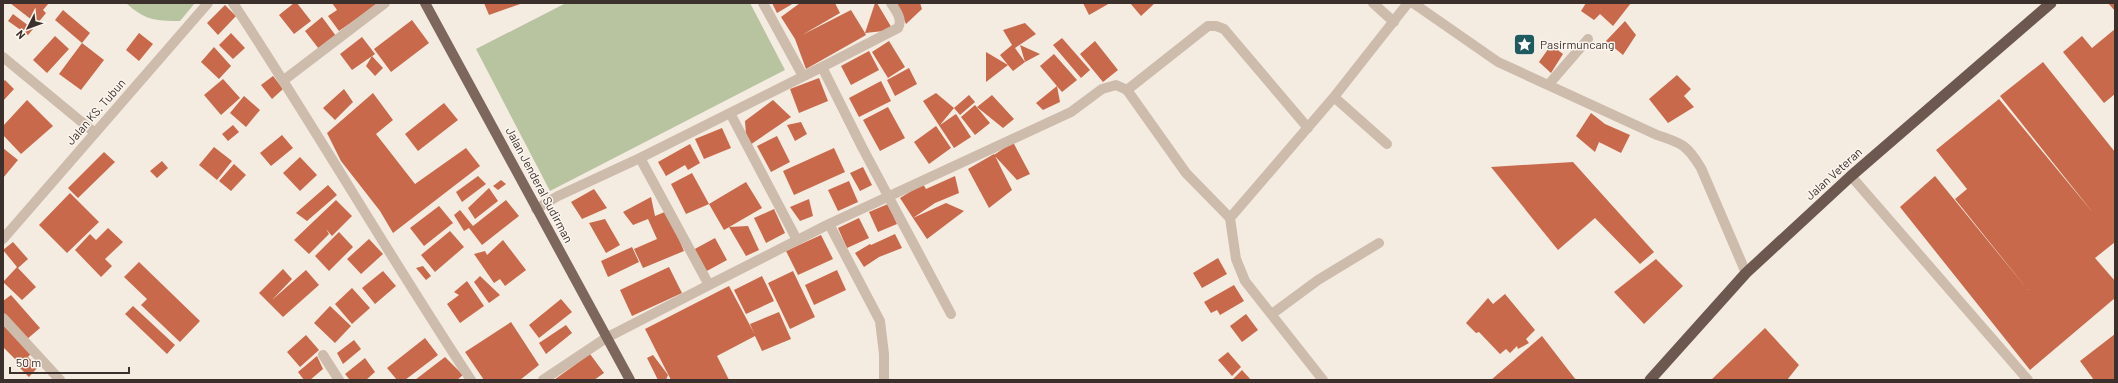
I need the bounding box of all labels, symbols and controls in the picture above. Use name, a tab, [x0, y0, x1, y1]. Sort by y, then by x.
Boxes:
north arrow	[8, 8, 48, 48]
text: N	[13, 28, 27, 42]
place icon: Pasirmuncang	[1511, 32, 1537, 58]
place label: Pasirmuncang	[1540, 37, 1614, 51]
street label: Jalan KS. Tubun	[63, 75, 128, 147]
street label: Jalan Jenderal Sudirman	[503, 124, 576, 245]
street label: Jalan Veteran	[1802, 144, 1864, 202]
scale bar	[10, 349, 129, 375]
text: 50 m	[16, 355, 41, 369]

